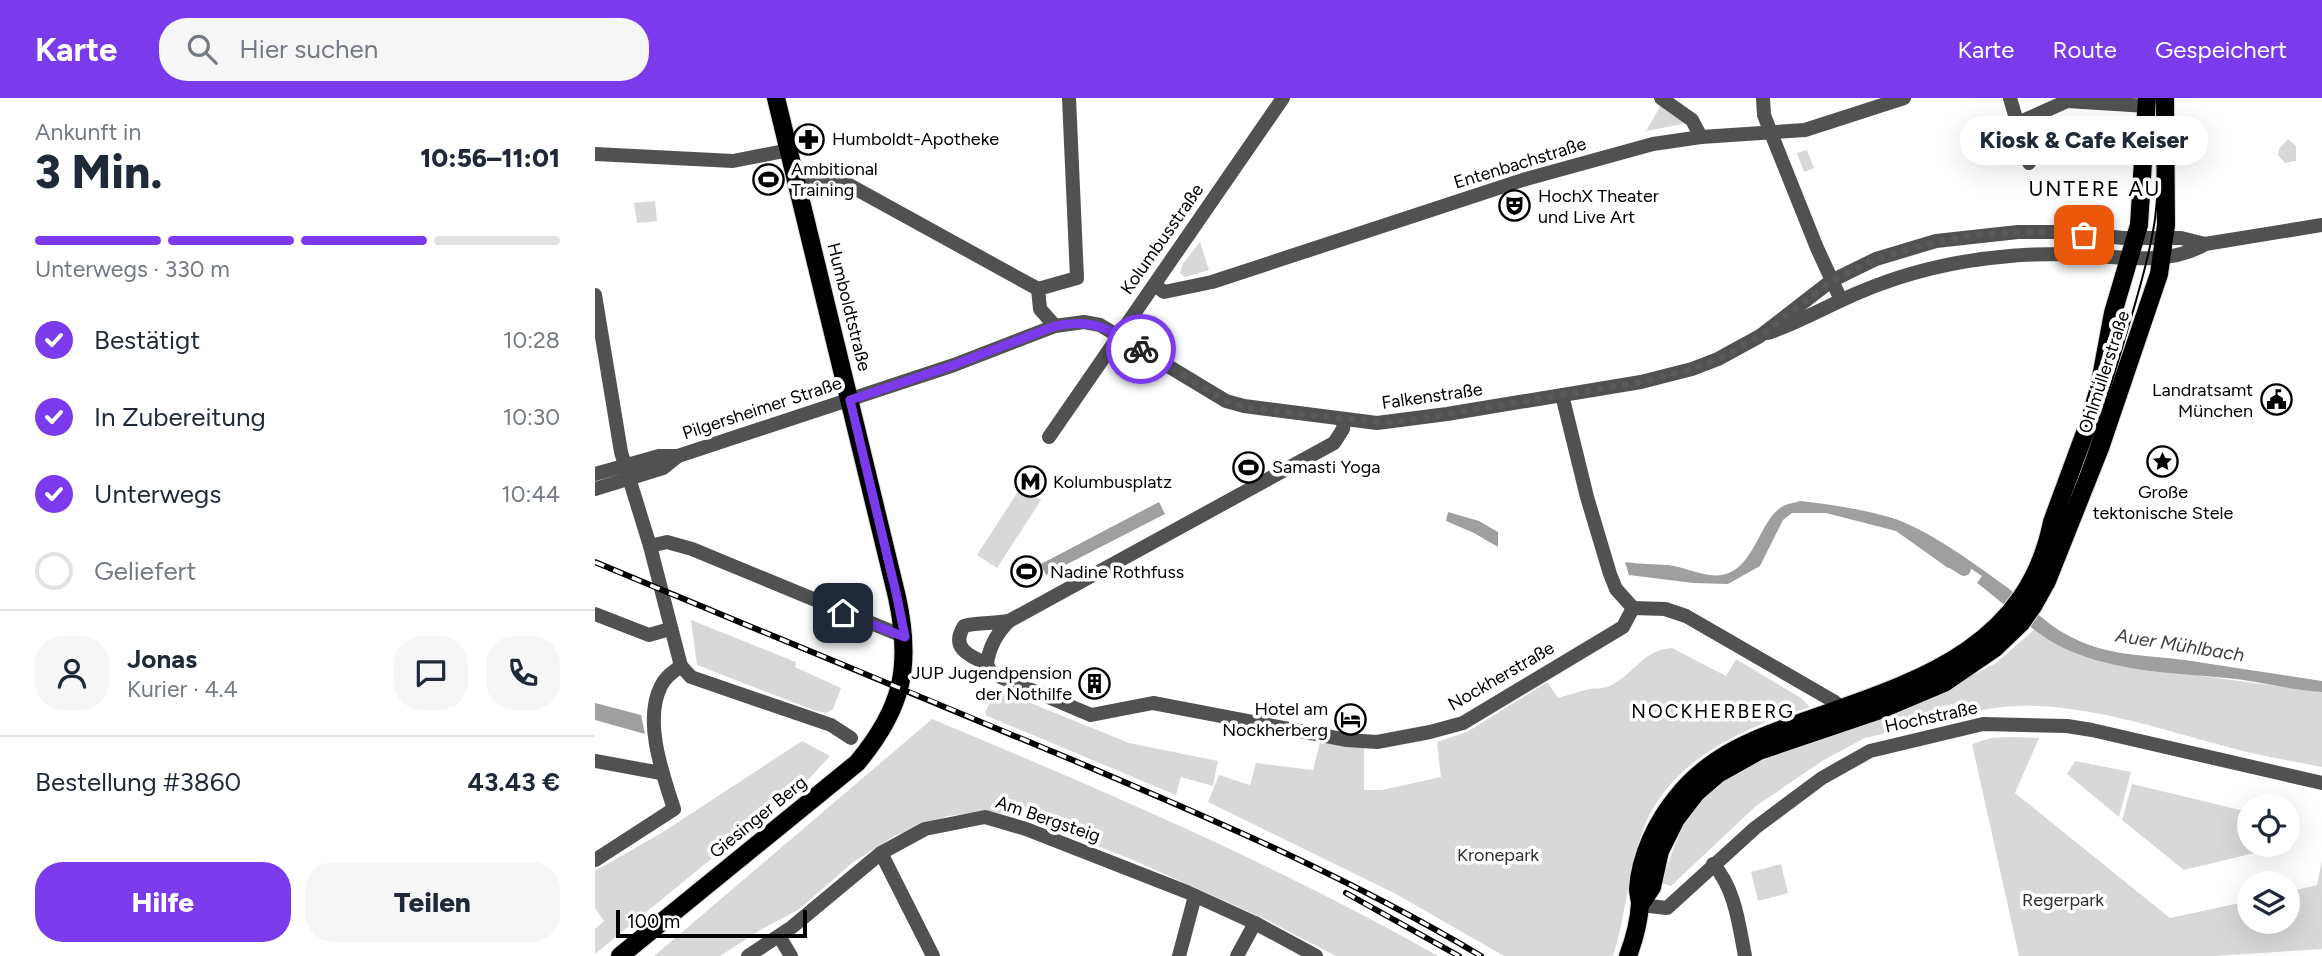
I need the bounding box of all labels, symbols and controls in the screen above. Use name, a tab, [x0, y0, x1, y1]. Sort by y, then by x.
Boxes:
search box	[159, 18, 649, 81]
text: Karte	[35, 30, 117, 69]
icon: search	[183, 30, 221, 68]
text: Hier suchen	[239, 33, 378, 65]
text: Karte	[1958, 35, 2014, 64]
text: Route	[2052, 35, 2117, 64]
text: Gespeichert	[2155, 35, 2287, 64]
callout: Kiosk & Cafe Keiser	[1960, 116, 2208, 165]
text: Ankunft in	[35, 118, 141, 146]
pharmacy icon: Humboldt-Apotheke	[792, 122, 826, 156]
text: Kiosk & Cafe Keiser	[1980, 126, 2188, 154]
place label: Humboldt-Apotheke	[832, 128, 999, 150]
street label: Entenbachstraße	[1451, 132, 1589, 194]
text: 10:56–11:01	[420, 142, 560, 174]
text: 3 Min.	[35, 144, 163, 200]
place label: Ambitional Training	[791, 158, 878, 201]
sports icon: Ambitional Training	[751, 162, 785, 196]
district label: UNTERE AU	[2029, 176, 2161, 201]
street label: Kolumbusstraße	[1116, 179, 1208, 299]
place label: HochX Theater und Live Art	[1538, 185, 1659, 228]
theatre icon: HochX Theater und Live Art	[1498, 189, 1532, 223]
pin	[2054, 205, 2114, 265]
icon: bag	[2065, 216, 2103, 254]
street label: Humboldtstraße	[822, 240, 876, 374]
text: Unterwegs · 330 m	[35, 255, 230, 283]
street label: Ohlmüllerstraße	[2074, 308, 2134, 436]
courier	[1106, 314, 1176, 384]
icon: check	[35, 321, 73, 359]
text: Bestätigt	[94, 324, 200, 356]
text: 10:28	[503, 326, 560, 354]
icon: bike	[1122, 330, 1160, 368]
street label: Pilgersheimer Straße	[680, 372, 845, 444]
street label: Falkenstraße	[1380, 378, 1484, 414]
place label: Landratsamt München	[2152, 379, 2253, 422]
public building icon: Landratsamt München	[2259, 383, 2293, 417]
icon: check	[35, 398, 73, 436]
text: In Zubereitung	[94, 401, 266, 433]
text: 10:30	[503, 403, 560, 431]
place icon: Große tektonische Stele	[2146, 444, 2180, 478]
sports icon: Samasti Yoga	[1232, 450, 1266, 484]
place label: Samasti Yoga	[1272, 456, 1381, 478]
metro station icon: Kolumbusplatz	[1013, 465, 1047, 499]
place label: Kolumbusplatz	[1053, 471, 1172, 493]
icon: check	[35, 475, 73, 513]
text: Unterwegs	[94, 478, 221, 510]
text: 10:44	[501, 480, 560, 508]
place label: Große tektonische Stele	[2093, 481, 2233, 524]
text: Geliefert	[94, 555, 196, 587]
sports icon: Nadine Rothfuss	[1010, 555, 1044, 589]
place label: Nadine Rothfuss	[1050, 561, 1184, 583]
pin	[813, 583, 873, 643]
icon: home	[824, 594, 862, 632]
water label: Auer Mühlbach	[2113, 623, 2246, 667]
button: person	[35, 636, 109, 710]
button: chat	[394, 636, 468, 710]
button: phone	[486, 636, 560, 710]
street label: Nockherstraße	[1444, 637, 1558, 715]
text: Jonas	[127, 643, 197, 675]
place label: JUP Jugendpension der Nothilfe	[911, 662, 1072, 705]
building icon: JUP Jugendpension der Nothilfe	[1078, 666, 1112, 700]
text: Kurier · 4.4	[127, 675, 238, 703]
street label: Hochstraße	[1883, 696, 1980, 738]
place label: Hotel am Nockherberg	[1222, 698, 1328, 741]
district label: NOCKHERBERG	[1631, 700, 1795, 723]
hotel icon: Hotel am Nockherberg	[1334, 702, 1368, 736]
text: Bestellung #3860	[35, 766, 241, 798]
text: 43.43 €	[467, 766, 560, 798]
street label: Giesinger Berg	[705, 771, 811, 863]
street label: Am Bergsteig	[993, 791, 1103, 847]
map controls	[2237, 794, 2300, 934]
button: locate	[2237, 794, 2300, 857]
park label: Kronepark	[1457, 844, 1539, 866]
button: Hilfe	[35, 862, 291, 942]
button: Teilen	[305, 862, 560, 942]
button: layers	[2237, 871, 2300, 934]
park label: Regerpark	[2022, 889, 2104, 911]
scale bar	[616, 907, 807, 939]
text: 100 m	[627, 910, 680, 933]

